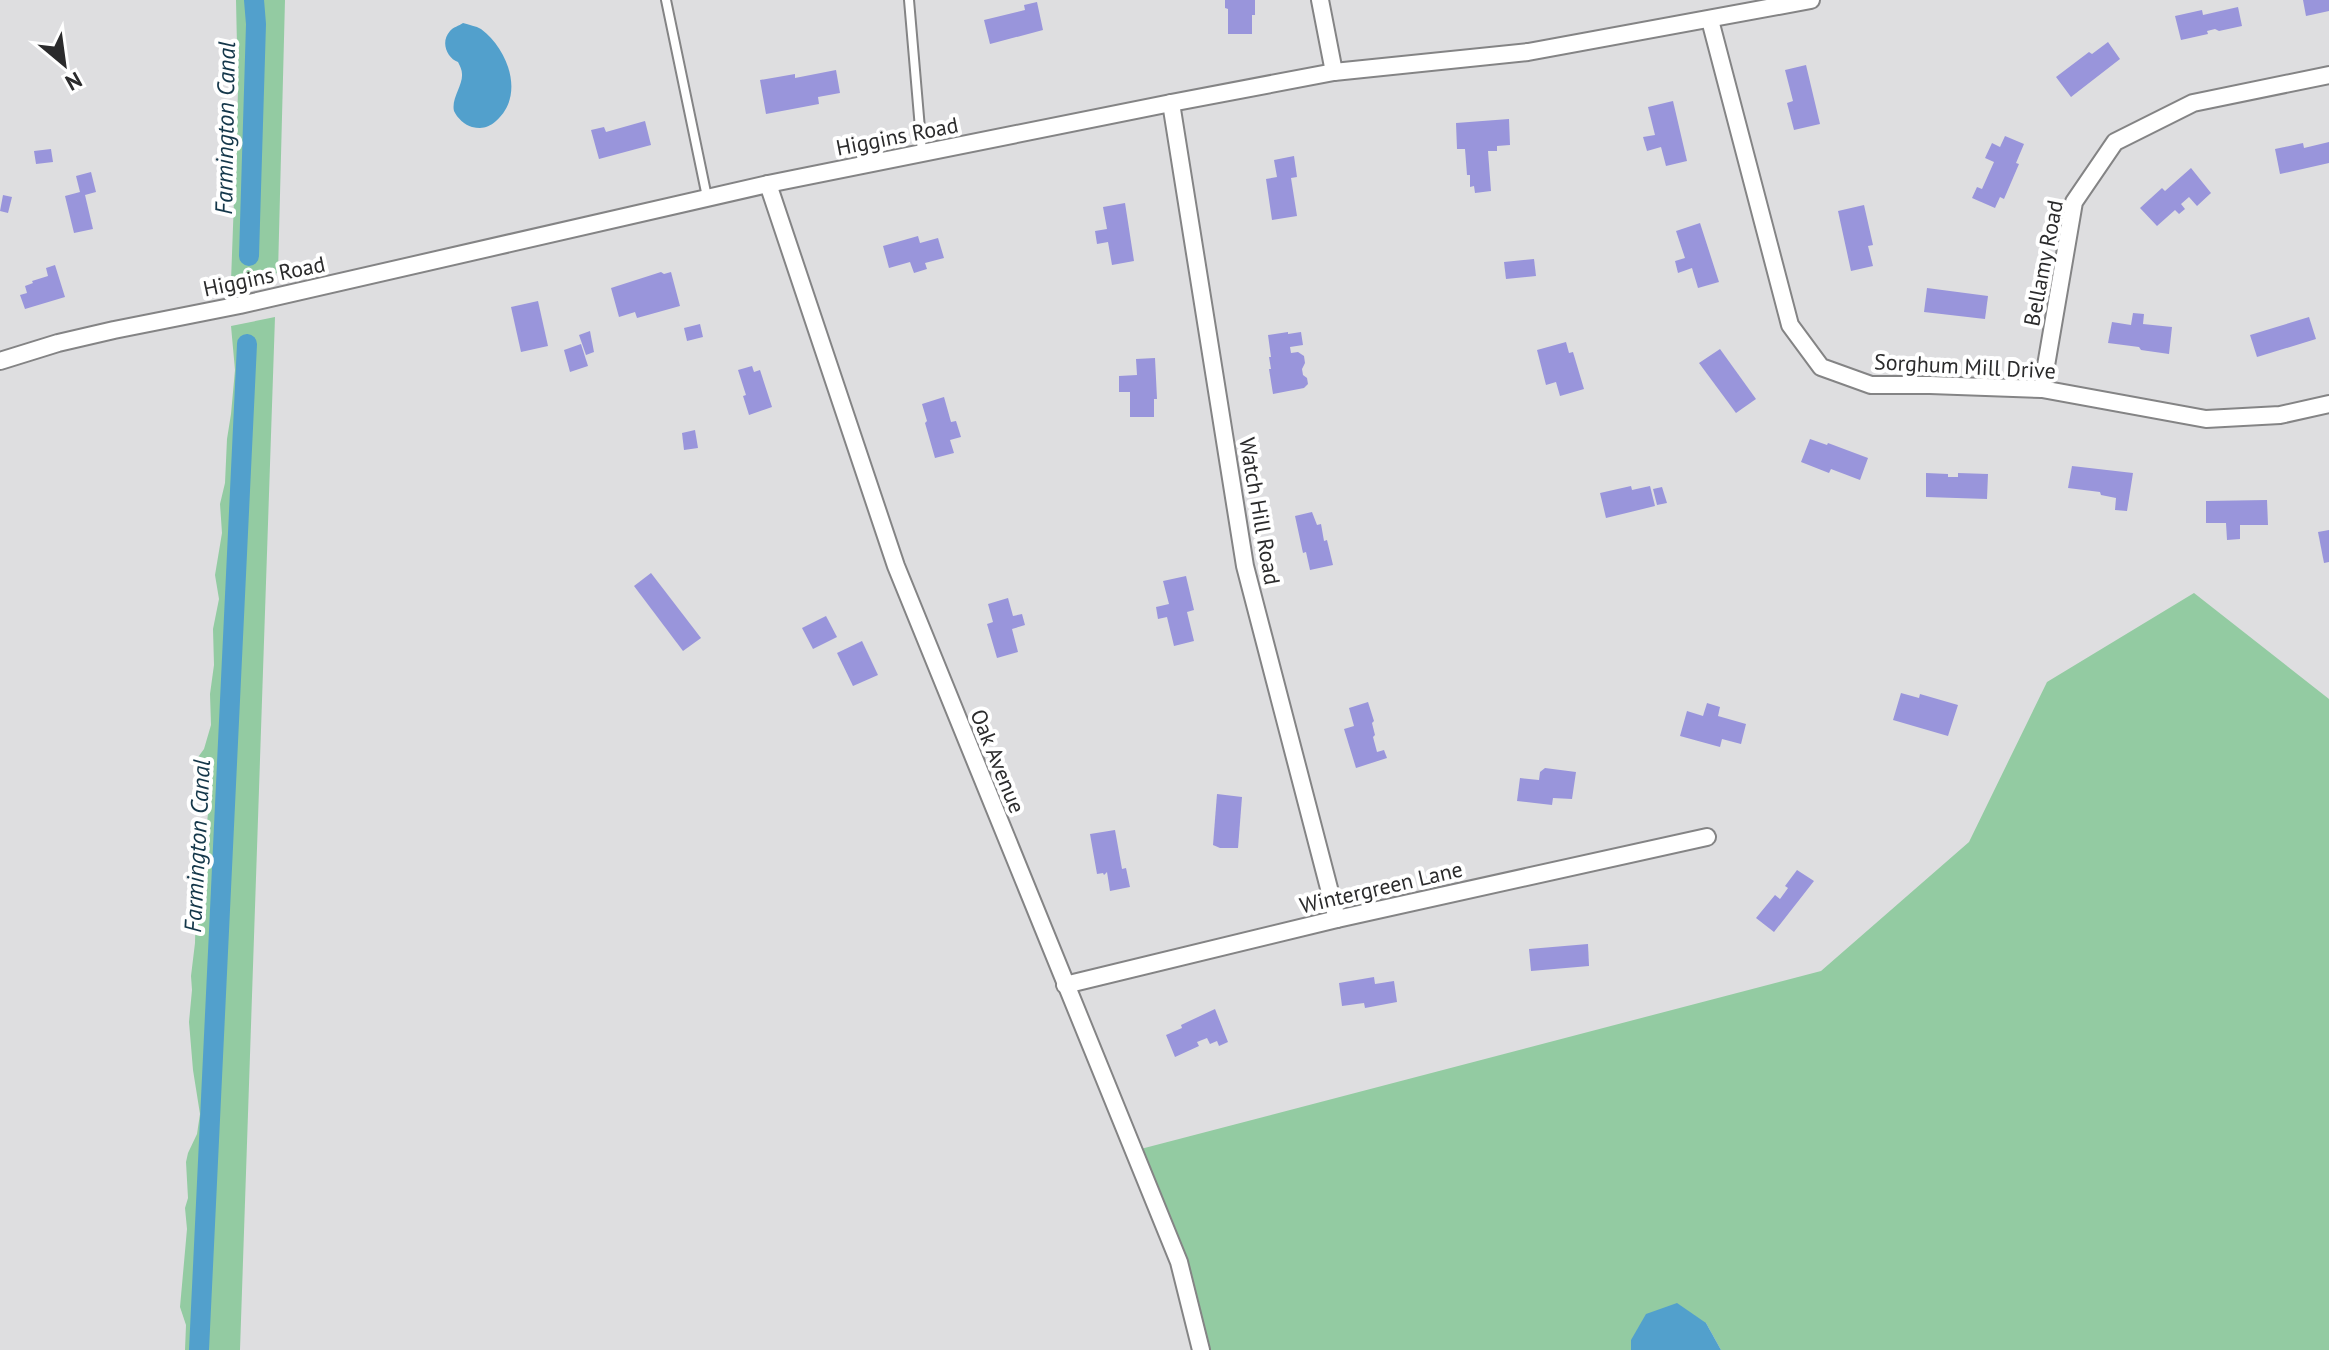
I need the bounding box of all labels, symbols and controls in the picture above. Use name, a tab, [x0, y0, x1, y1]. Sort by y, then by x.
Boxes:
north arrow	[24, 24, 104, 104]
water label: Farmington Canal	[208, 41, 242, 215]
text: N	[61, 66, 87, 97]
street label: Higgins Road	[833, 110, 961, 162]
street label: Bellamy Road	[2017, 198, 2069, 328]
street label: Higgins Road	[200, 249, 328, 303]
street label: Sorghum Mill Drive	[1874, 347, 2056, 385]
street label: Watch Hill Road	[1233, 435, 1287, 587]
street label: Oak Avenue	[964, 705, 1032, 817]
water label: Farmington Canal	[177, 758, 217, 933]
street label: Wintergreen Lane	[1297, 855, 1465, 919]

